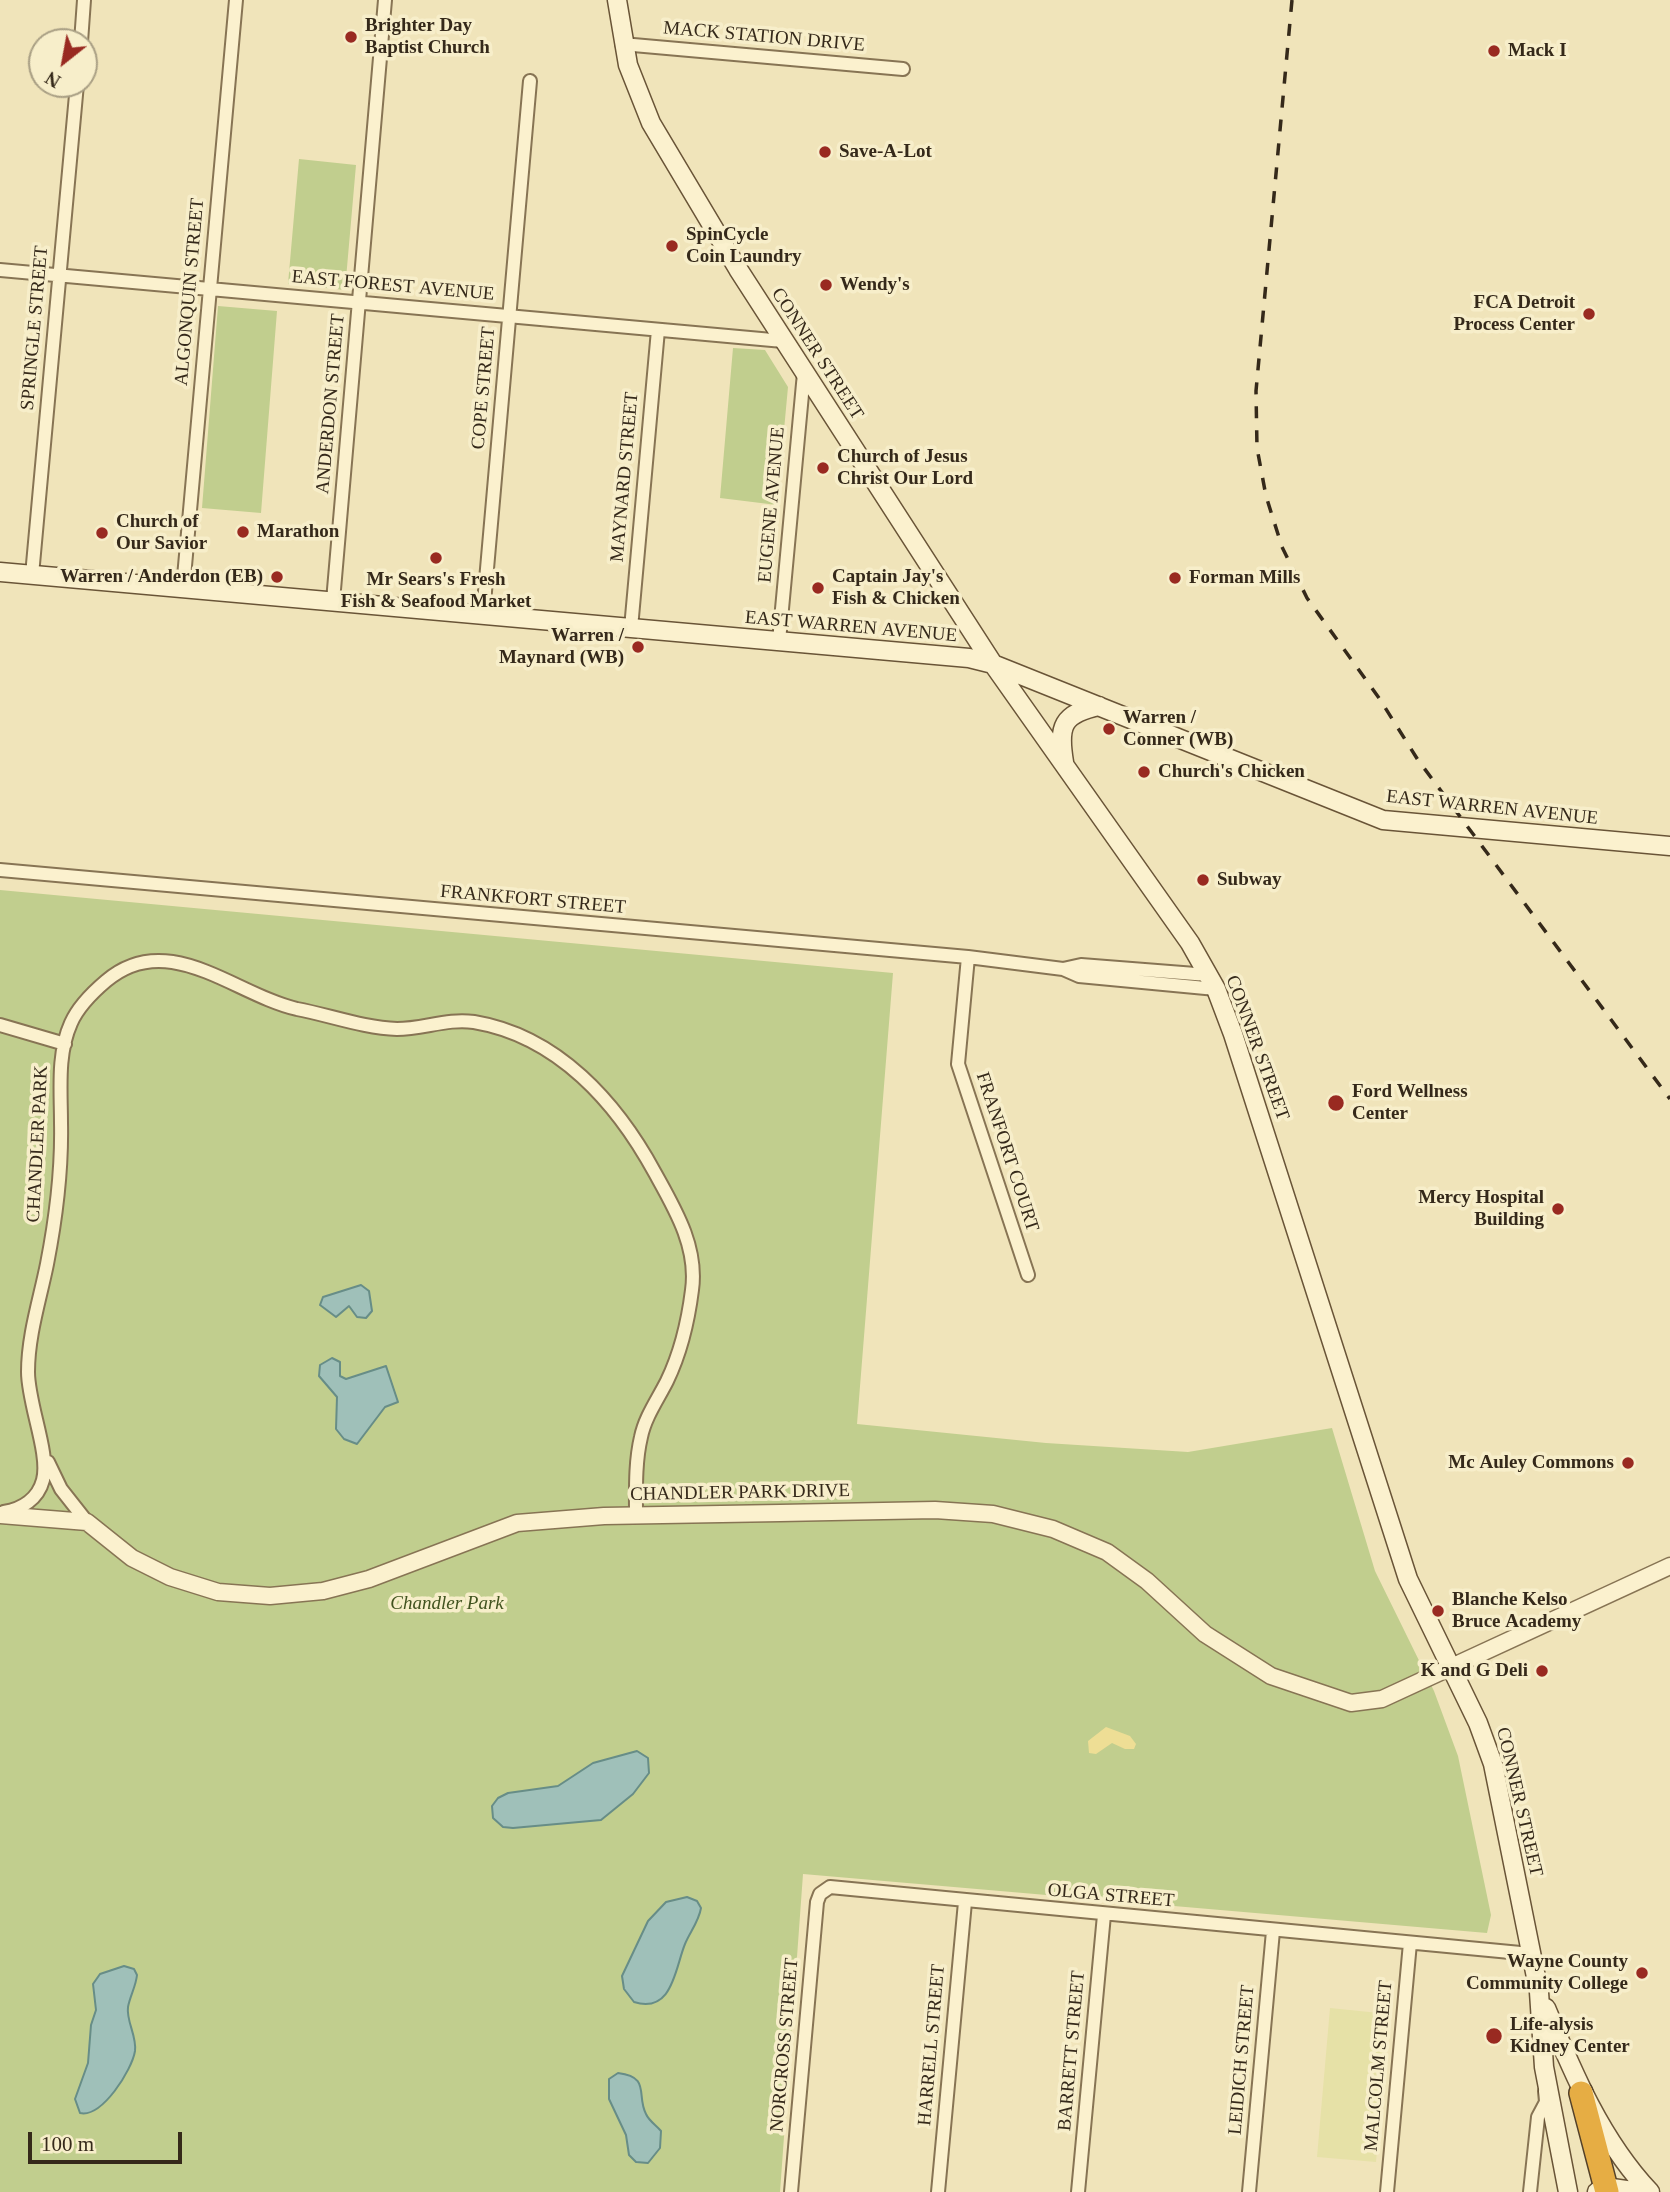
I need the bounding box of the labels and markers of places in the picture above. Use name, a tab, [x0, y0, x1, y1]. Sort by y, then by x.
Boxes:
place label: Brighter Day Baptist Church	[365, 15, 490, 59]
marker: Brighter Day Baptist Church	[343, 29, 359, 45]
place label: Mack I	[1508, 40, 1567, 62]
marker: Mack I	[1486, 43, 1502, 59]
place label: Save-A-Lot	[839, 141, 932, 163]
marker: Save-A-Lot	[817, 144, 833, 160]
place label: SpinCycle Coin Laundry	[686, 224, 802, 268]
marker: SpinCycle Coin Laundry	[664, 238, 680, 254]
place label: Wendy's	[840, 274, 910, 296]
marker: Wendy's	[818, 277, 834, 293]
place label: FCA Detroit Process Center	[1453, 292, 1575, 336]
marker: FCA Detroit Process Center	[1581, 306, 1597, 322]
place label: Church of Jesus Christ Our Lord	[837, 446, 973, 490]
marker: Church of Jesus Christ Our Lord	[815, 460, 831, 476]
place label: Church of Our Savior	[116, 511, 207, 555]
place label: Marathon	[257, 521, 339, 543]
marker: Marathon	[235, 524, 251, 540]
marker: Church of Our Savior	[94, 525, 110, 541]
marker: Mr Sears's Fresh Fish & Seafood Market	[428, 550, 444, 566]
place label: Warren / Anderdon (EB)	[60, 566, 263, 588]
place label: Captain Jay's Fish & Chicken	[832, 566, 960, 610]
place label: Forman Mills	[1189, 567, 1300, 589]
marker: Warren / Anderdon (EB)	[269, 569, 285, 585]
place label: Mr Sears's Fresh Fish & Seafood Market	[341, 569, 531, 613]
marker: Forman Mills	[1167, 570, 1183, 586]
marker: Captain Jay's Fish & Chicken	[810, 580, 826, 596]
place label: Warren / Maynard (WB)	[499, 625, 624, 669]
marker: Warren / Maynard (WB)	[630, 639, 646, 655]
place label: Warren / Conner (WB)	[1123, 707, 1233, 751]
marker: Warren / Conner (WB)	[1101, 721, 1117, 737]
place label: Church's Chicken	[1158, 761, 1305, 783]
marker: Church's Chicken	[1136, 764, 1152, 780]
place label: Subway	[1217, 869, 1281, 891]
marker: Subway	[1195, 872, 1211, 888]
place label: Ford Wellness Center	[1352, 1081, 1468, 1125]
marker: Ford Wellness Center	[1326, 1093, 1346, 1113]
place label: Mercy Hospital Building	[1418, 1187, 1544, 1231]
marker: Mercy Hospital Building	[1550, 1201, 1566, 1217]
place label: Mc Auley Commons	[1448, 1452, 1614, 1474]
marker: Mc Auley Commons	[1620, 1455, 1636, 1471]
place label: Blanche Kelso Bruce Academy	[1452, 1589, 1581, 1633]
marker: Blanche Kelso Bruce Academy	[1430, 1603, 1446, 1619]
place label: K and G Deli	[1421, 1660, 1528, 1682]
marker: K and G Deli	[1534, 1663, 1550, 1679]
place label: Wayne County Community College	[1466, 1951, 1628, 1995]
marker: Wayne County Community College	[1634, 1965, 1650, 1981]
place label: Life-alysis Kidney Center	[1510, 2014, 1630, 2058]
marker: Life-alysis Kidney Center	[1484, 2026, 1504, 2046]

